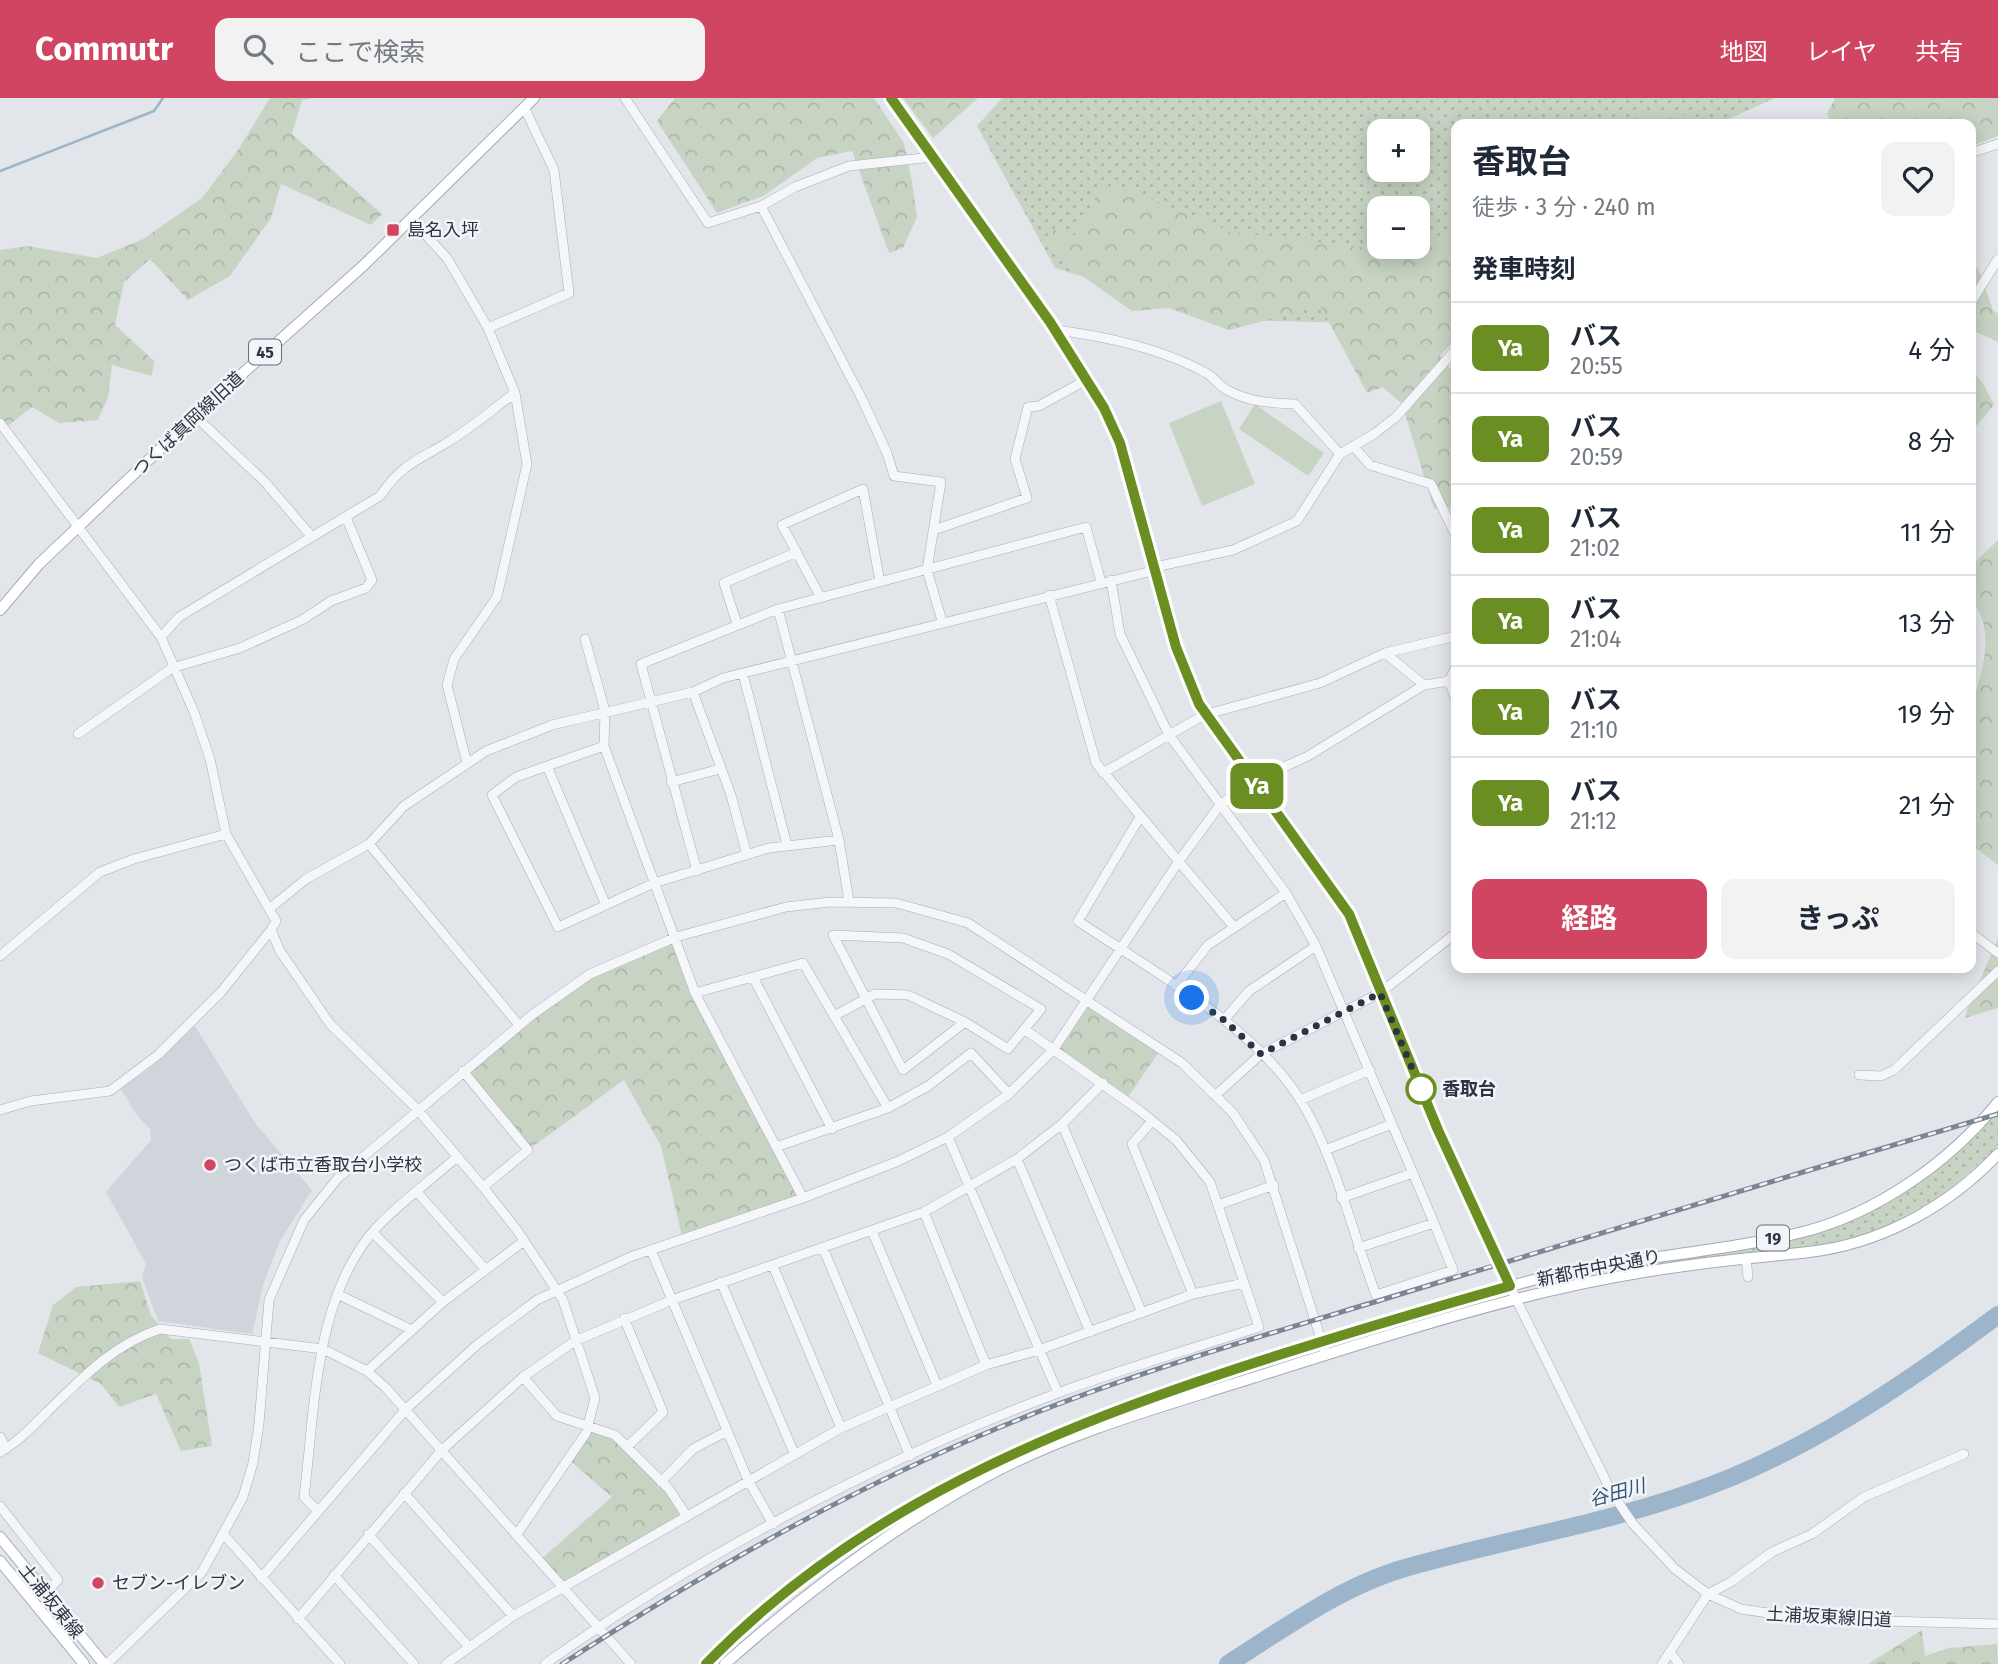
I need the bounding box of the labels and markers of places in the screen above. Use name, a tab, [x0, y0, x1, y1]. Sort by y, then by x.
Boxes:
place label: 島名入坪	[407, 219, 479, 241]
marker: 島名入坪	[385, 222, 401, 238]
marker: 香取台	[1406, 1074, 1436, 1104]
place label: 香取台	[1442, 1078, 1496, 1100]
place label: つくば市立香取台小学校	[224, 1154, 422, 1176]
marker: つくば市立香取台小学校	[202, 1157, 218, 1173]
place label: セブン-イレブン	[112, 1572, 245, 1594]
marker: セブン-イレブン	[90, 1575, 106, 1591]

